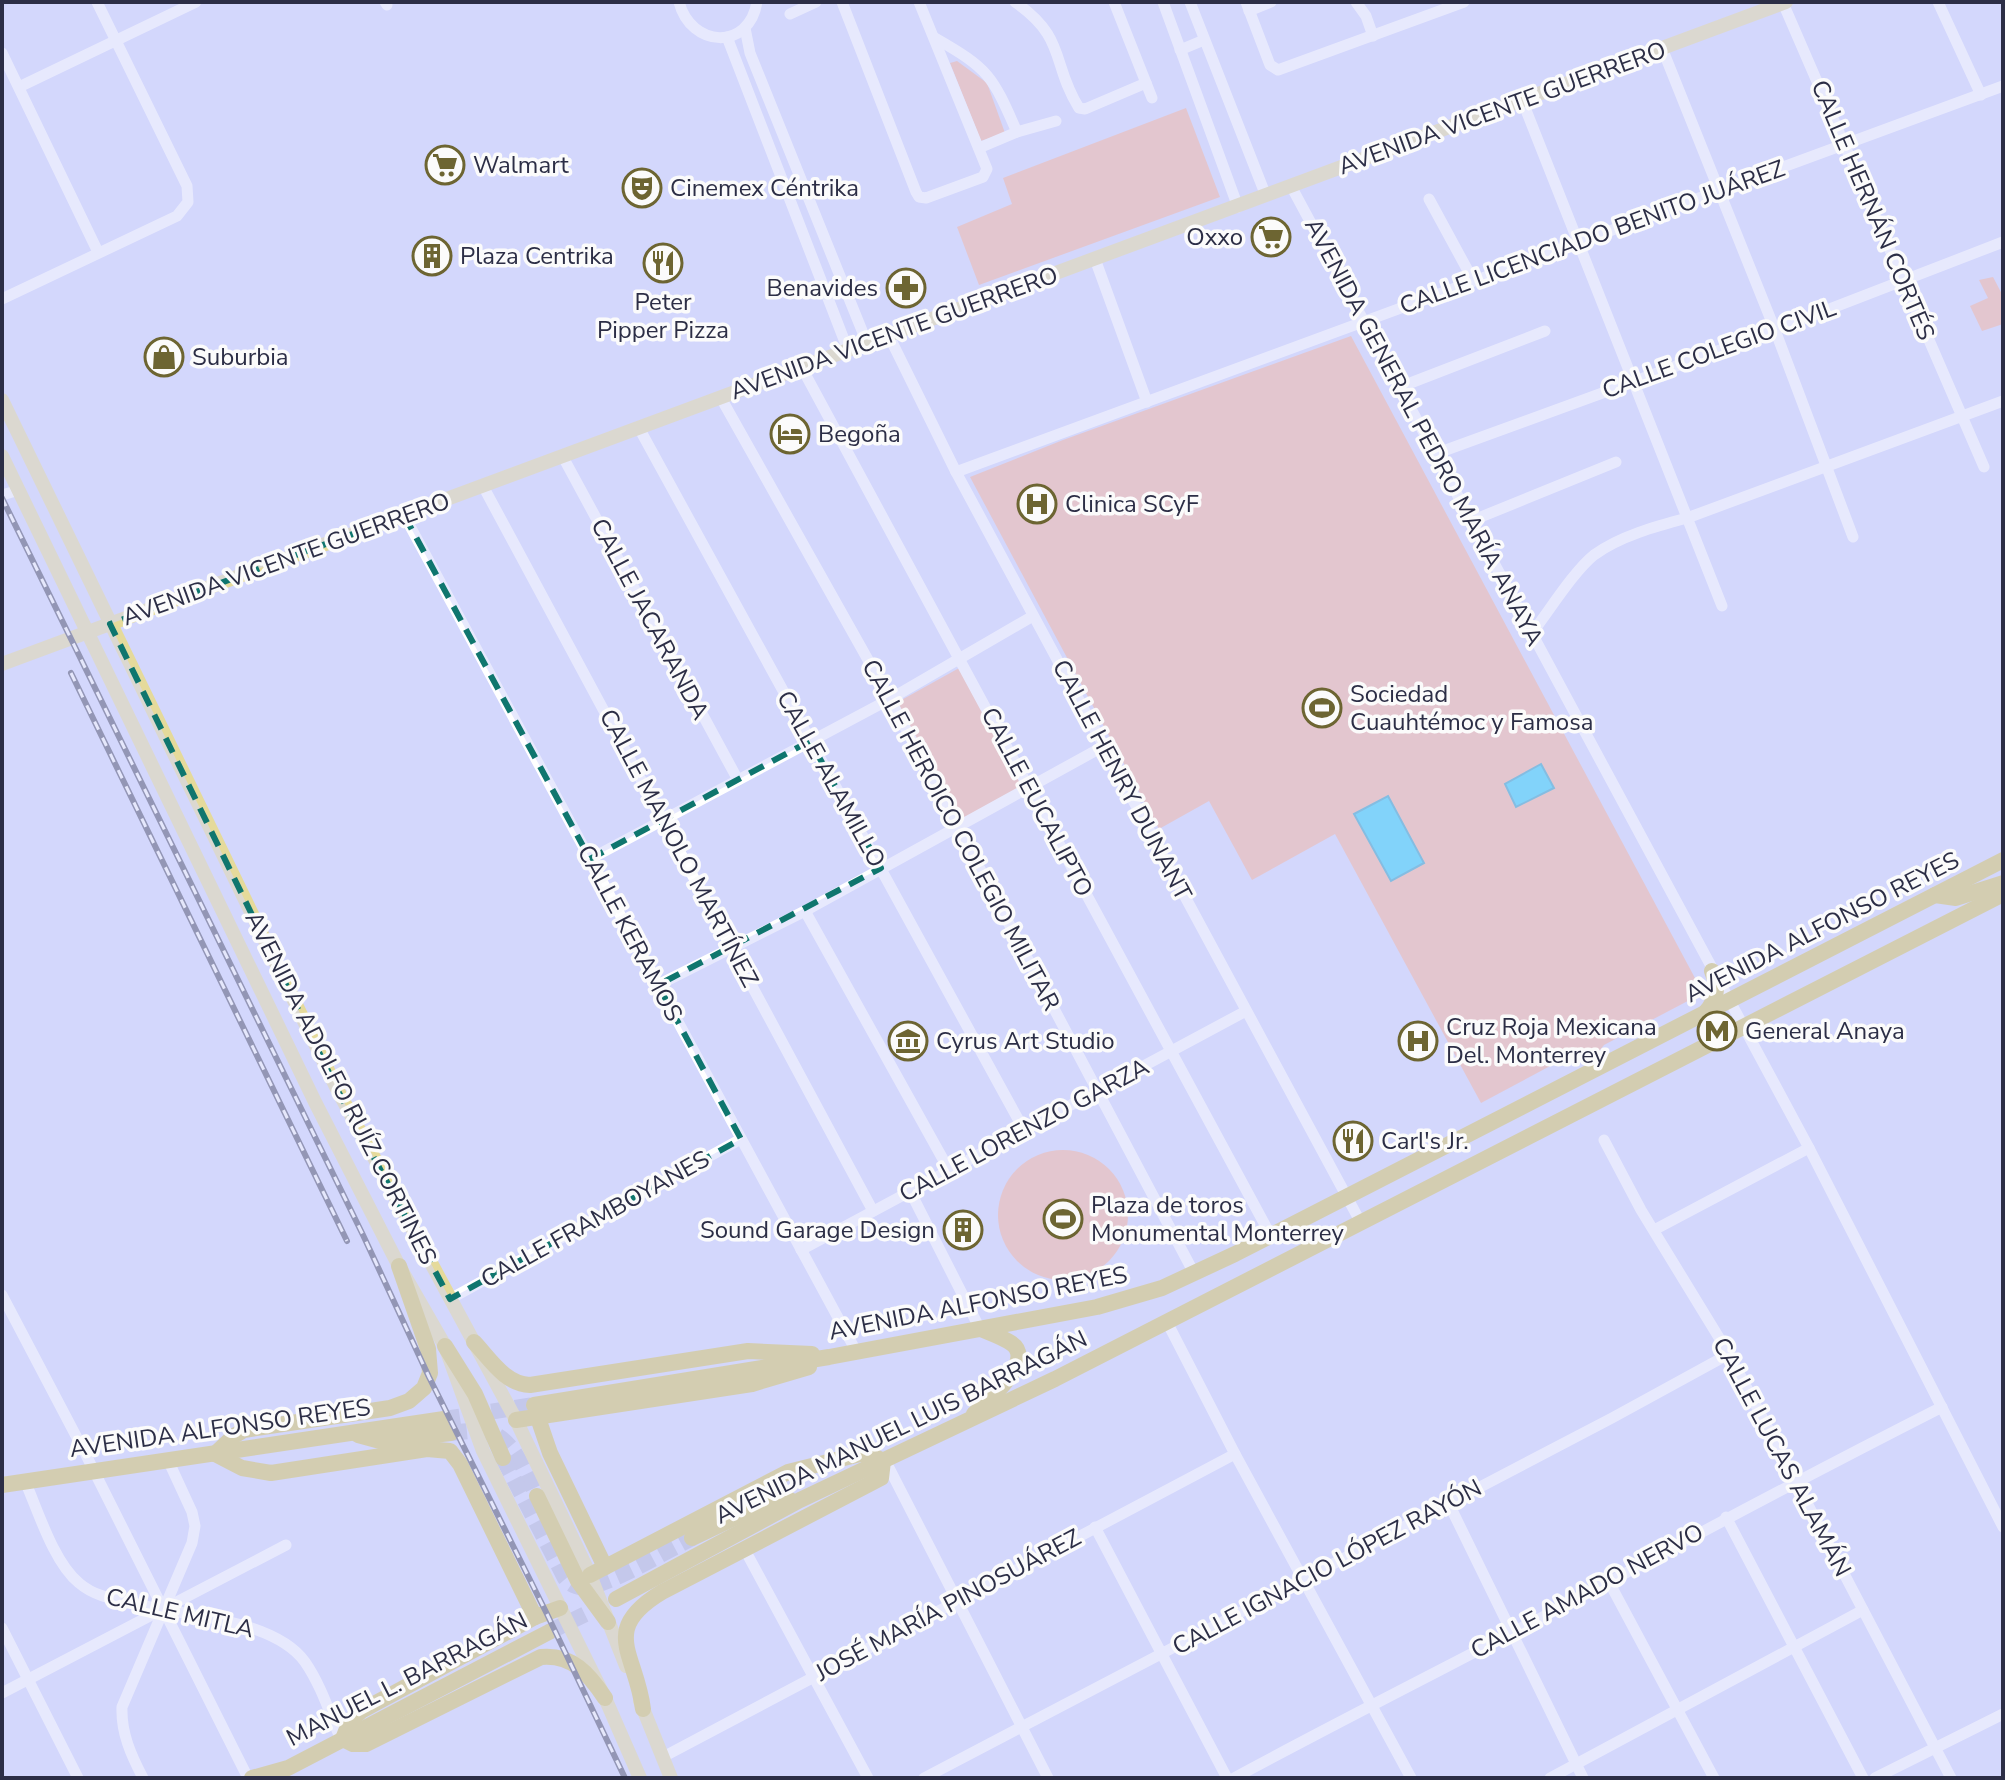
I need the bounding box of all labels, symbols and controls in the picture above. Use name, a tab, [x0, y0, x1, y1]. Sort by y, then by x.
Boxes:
street label: AVENIDA VICENTE GUERRERO	[1334, 34, 1670, 182]
street label: CALLE HERNÁN CORTÉS	[1804, 75, 1942, 345]
supermarket icon: Walmart	[424, 144, 466, 186]
place label: Walmart	[473, 149, 569, 181]
street label: CALLE LICENCIADO BENITO JUÁREZ	[1395, 152, 1789, 322]
theatre icon: Cinemex Céntrika	[621, 167, 663, 209]
place label: Cinemex Céntrika	[670, 172, 859, 204]
street label: AVENIDA GENERAL PEDRO MARÍA ANAYA	[1297, 212, 1551, 652]
supermarket icon: Oxxo	[1250, 216, 1292, 258]
place label: Oxxo	[1186, 221, 1243, 253]
building icon: Plaza Centrika	[411, 235, 453, 277]
place label: Plaza Centrika	[460, 240, 614, 272]
restaurant icon: Peter Pipper Pizza	[642, 242, 684, 284]
street label: AVENIDA VICENTE GUERRERO	[726, 259, 1062, 407]
pharmacy icon: Benavides	[885, 267, 927, 309]
place label: Benavides	[767, 272, 878, 304]
place label: Peter Pipper Pizza	[597, 286, 729, 346]
street label: CALLE COLEGIO CIVIL	[1598, 292, 1840, 406]
shop icon: Suburbia	[143, 336, 185, 378]
place label: Suburbia	[192, 341, 289, 373]
hotel icon: Begoña	[769, 413, 811, 455]
place label: Begoña	[818, 418, 901, 450]
hospital icon: Clinica SCyF	[1016, 483, 1058, 525]
street label: AVENIDA VICENTE GUERRERO	[118, 485, 454, 633]
place label: Clinica SCyF	[1065, 488, 1199, 520]
street label: CALLE JACARANDA	[583, 513, 717, 726]
street label: CALLE HEROICO COLEGIO MILITAR	[854, 654, 1068, 1016]
street label: CALLE HENRY DUNANT	[1045, 654, 1199, 907]
place label: Sociedad Cuauhtémoc y Famosa	[1350, 678, 1593, 738]
street label: CALLE ALAMILLO	[769, 685, 893, 873]
sports icon: Sociedad Cuauhtémoc y Famosa	[1301, 687, 1343, 729]
street label: CALLE EUCALIPTO	[974, 702, 1100, 902]
street label: CALLE MANOLO MARTÍNEZ	[592, 703, 766, 993]
street label: CALLE KERAMOS	[570, 839, 690, 1027]
street label: AVENIDA ALFONSO REYES	[1679, 844, 1965, 1010]
street label: AVENIDA ADOLFO RUÍZ CORTINES	[238, 906, 444, 1270]
metro station icon: General Anaya	[1696, 1010, 1738, 1052]
place label: Cruz Roja Mexicana Del. Monterrey	[1446, 1011, 1657, 1071]
place label: General Anaya	[1745, 1015, 1905, 1047]
museum icon: Cyrus Art Studio	[887, 1020, 929, 1062]
hospital icon: Cruz Roja Mexicana Del. Monterrey	[1397, 1020, 1439, 1062]
place label: Cyrus Art Studio	[936, 1025, 1115, 1057]
street label: CALLE LORENZO GARZA	[894, 1050, 1155, 1210]
restaurant icon: Carl's Jr.	[1332, 1120, 1374, 1162]
place label: Carl's Jr.	[1381, 1125, 1469, 1157]
street label: CALLE FRAMBOYANES	[475, 1143, 715, 1295]
place label: Plaza de toros Monumental Monterrey	[1091, 1189, 1344, 1249]
sports icon: Plaza de toros Monumental Monterrey	[1042, 1198, 1084, 1240]
building icon: Sound Garage Design	[942, 1209, 984, 1251]
place label: Sound Garage Design	[700, 1214, 935, 1246]
street label: AVENIDA ALFONSO REYES	[826, 1258, 1130, 1348]
street label: AVENIDA MANUEL LUIS BARRAGÁN	[710, 1323, 1092, 1531]
street label: CALLE LUCAS ALAMÁN	[1705, 1332, 1859, 1582]
street label: AVENIDA ALFONSO REYES	[67, 1391, 373, 1465]
street label: CALLE IGNACIO LÓPEZ RAYÓN	[1167, 1472, 1487, 1662]
street label: CALLE AMADO NERVO	[1465, 1516, 1709, 1666]
street label: JOSÉ MARÍA PINOSUÁREZ	[809, 1521, 1086, 1689]
street label: CALLE MITLA	[103, 1580, 257, 1646]
street label: MANUEL L. BARRAGÁN	[281, 1604, 533, 1754]

